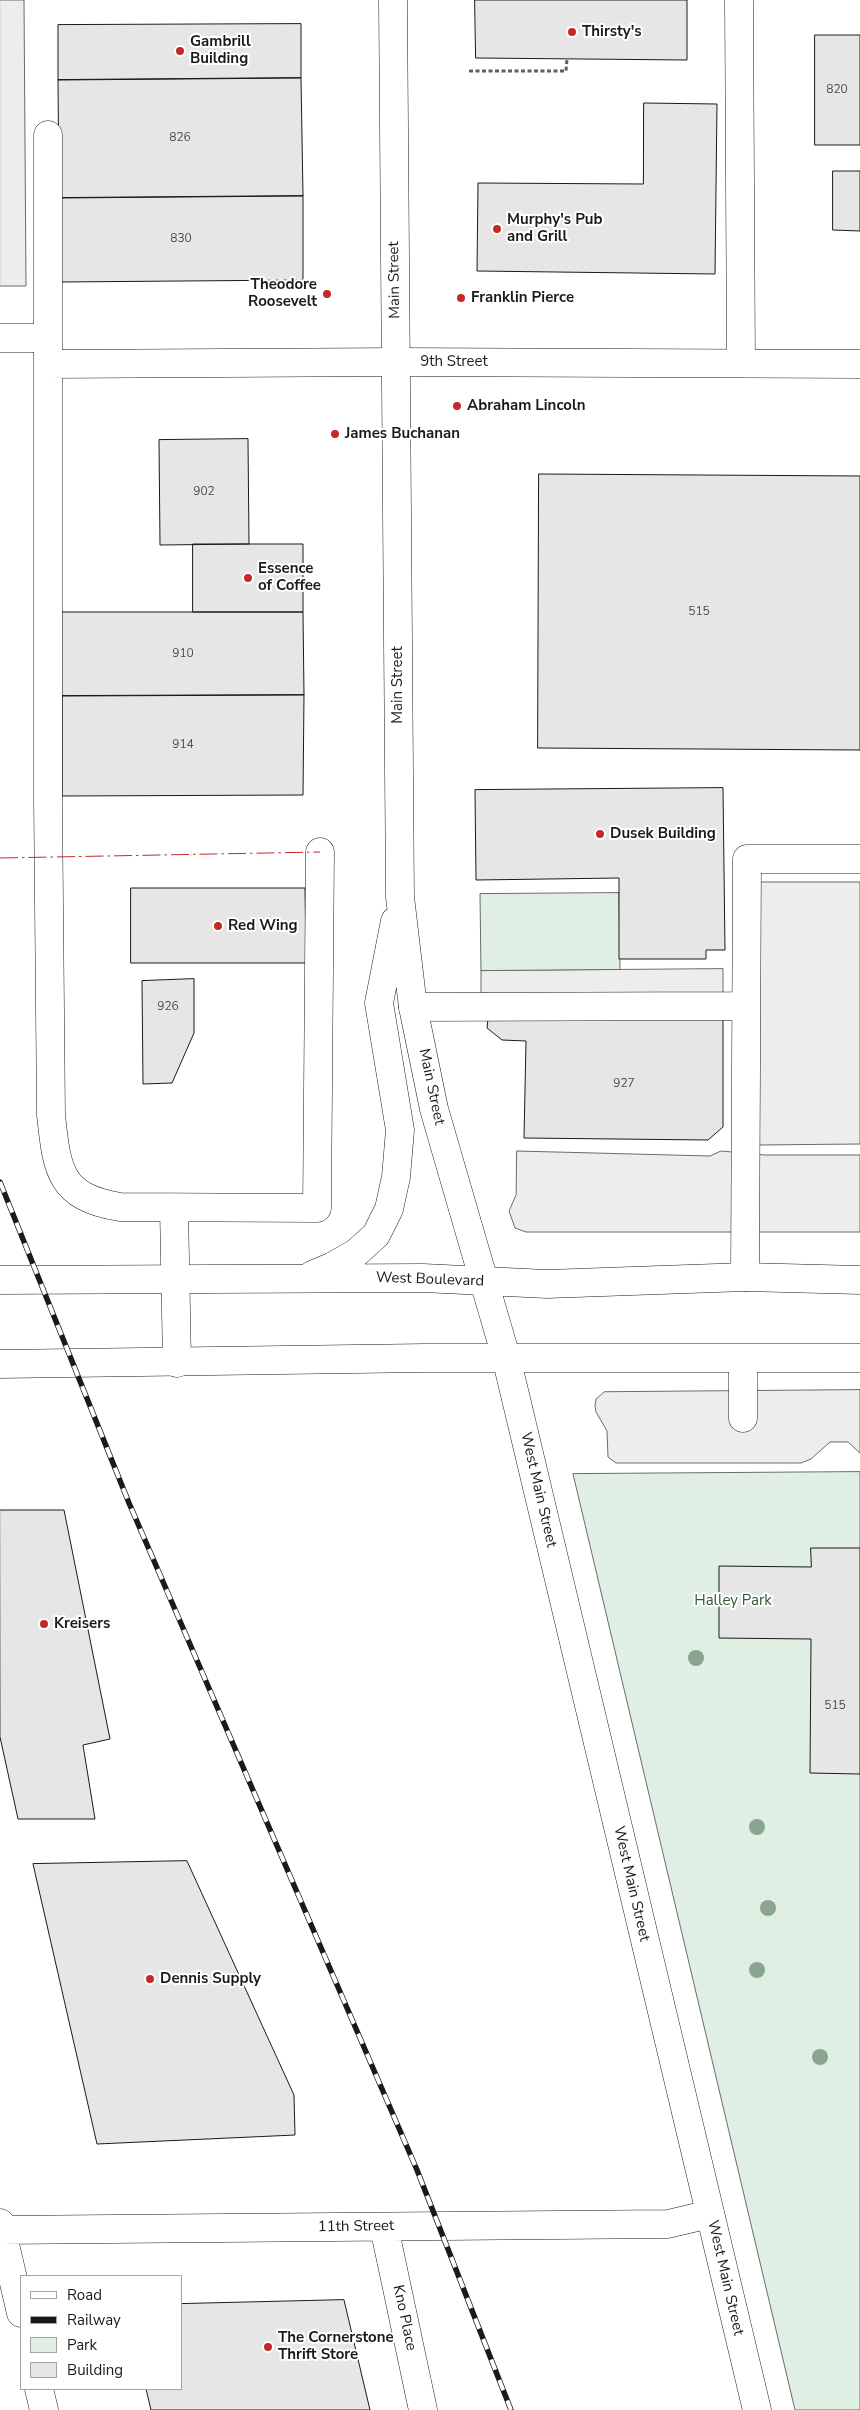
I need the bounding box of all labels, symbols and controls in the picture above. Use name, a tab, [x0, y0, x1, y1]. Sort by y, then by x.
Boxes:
place label: Thirsty's	[582, 23, 642, 41]
marker: Thirsty's	[566, 26, 578, 38]
place label: Gambrill Building	[190, 33, 251, 68]
marker: Gambrill Building	[174, 45, 186, 57]
house number: 820	[826, 83, 848, 97]
house number: 826	[169, 131, 191, 145]
place label: Murphy's Pub and Grill	[507, 211, 603, 246]
marker: Murphy's Pub and Grill	[491, 223, 503, 235]
house number: 830	[170, 232, 192, 246]
street label: Main Street	[385, 241, 405, 319]
place label: Theodore Roosevelt	[248, 276, 317, 311]
marker: Theodore Roosevelt	[321, 288, 333, 300]
place label: Franklin Pierce	[471, 289, 574, 307]
marker: Franklin Pierce	[455, 292, 467, 304]
street label: 9th Street	[420, 353, 488, 371]
place label: Abraham Lincoln	[467, 397, 586, 415]
marker: Abraham Lincoln	[451, 400, 463, 412]
place label: James Buchanan	[345, 425, 460, 443]
marker: James Buchanan	[329, 428, 341, 440]
house number: 902	[193, 485, 215, 499]
place label: Essence of Coffee	[258, 560, 321, 595]
marker: Essence of Coffee	[242, 572, 254, 584]
house number: 515	[688, 605, 710, 619]
street label: Main Street	[389, 646, 407, 724]
house number: 910	[172, 647, 194, 661]
house number: 914	[172, 738, 194, 752]
place label: Dusek Building	[610, 825, 716, 843]
marker: Dusek Building	[594, 828, 606, 840]
place label: Red Wing	[228, 917, 298, 935]
marker: Red Wing	[212, 920, 224, 932]
house number: 926	[157, 1000, 179, 1014]
street label: Main Street	[414, 1047, 448, 1127]
house number: 927	[613, 1077, 635, 1091]
street label: West Boulevard	[375, 1269, 485, 1291]
street label: West Main Street	[516, 1431, 560, 1549]
park label: Halley Park	[694, 1592, 772, 1610]
place label: Kreisers	[54, 1615, 110, 1633]
marker: Kreisers	[38, 1618, 50, 1630]
house number: 515	[824, 1699, 846, 1713]
street label: West Main Street	[609, 1825, 653, 1943]
place label: Dennis Supply	[160, 1970, 261, 1988]
marker: Dennis Supply	[144, 1973, 156, 1985]
street label: 11th Street	[318, 2217, 394, 2237]
street label: West Main Street	[703, 2219, 747, 2337]
legend	[20, 2275, 182, 2390]
street label: Kno Place	[388, 2283, 420, 2353]
text: Road	[67, 2285, 102, 2305]
text: Railway	[67, 2310, 121, 2330]
place label: The Cornerstone Thrift Store	[278, 2329, 394, 2364]
text: Park	[67, 2335, 97, 2355]
marker: The Cornerstone Thrift Store	[262, 2341, 274, 2353]
text: Building	[67, 2360, 123, 2380]

